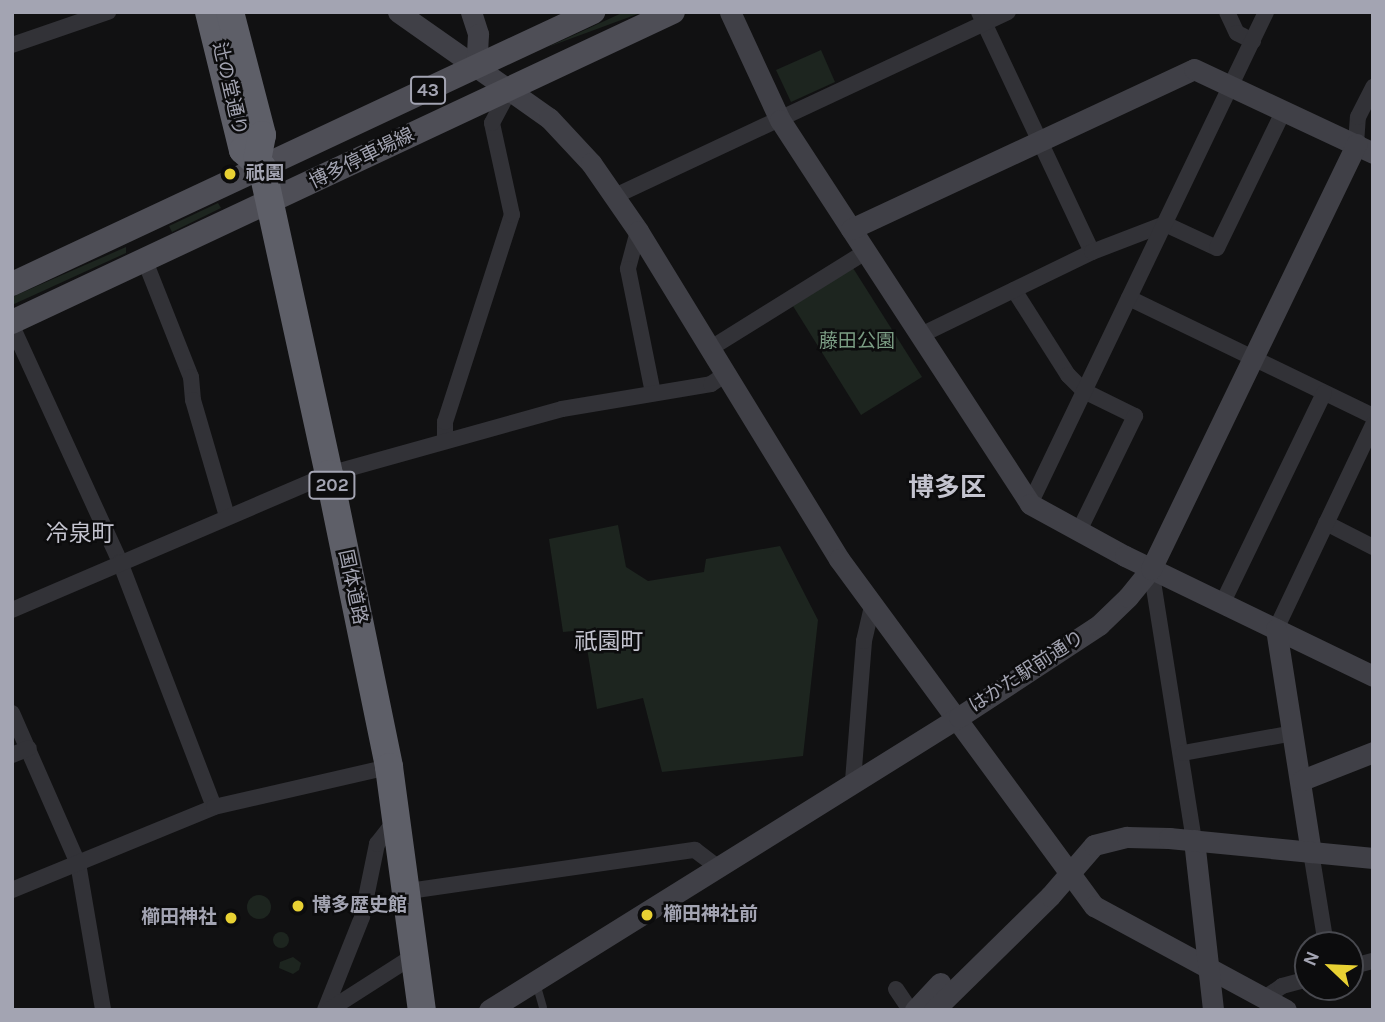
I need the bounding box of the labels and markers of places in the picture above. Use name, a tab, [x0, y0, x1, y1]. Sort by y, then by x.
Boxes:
place label: 祇園	[246, 163, 284, 185]
marker: 祇園	[220, 164, 240, 184]
place label: 博多歴史館	[312, 895, 407, 917]
marker: 博多歴史館	[290, 898, 306, 914]
place label: 櫛田神社前	[663, 904, 758, 926]
marker: 櫛田神社前	[637, 905, 657, 925]
place label: 櫛田神社	[141, 907, 217, 929]
marker: 櫛田神社	[223, 910, 239, 926]

